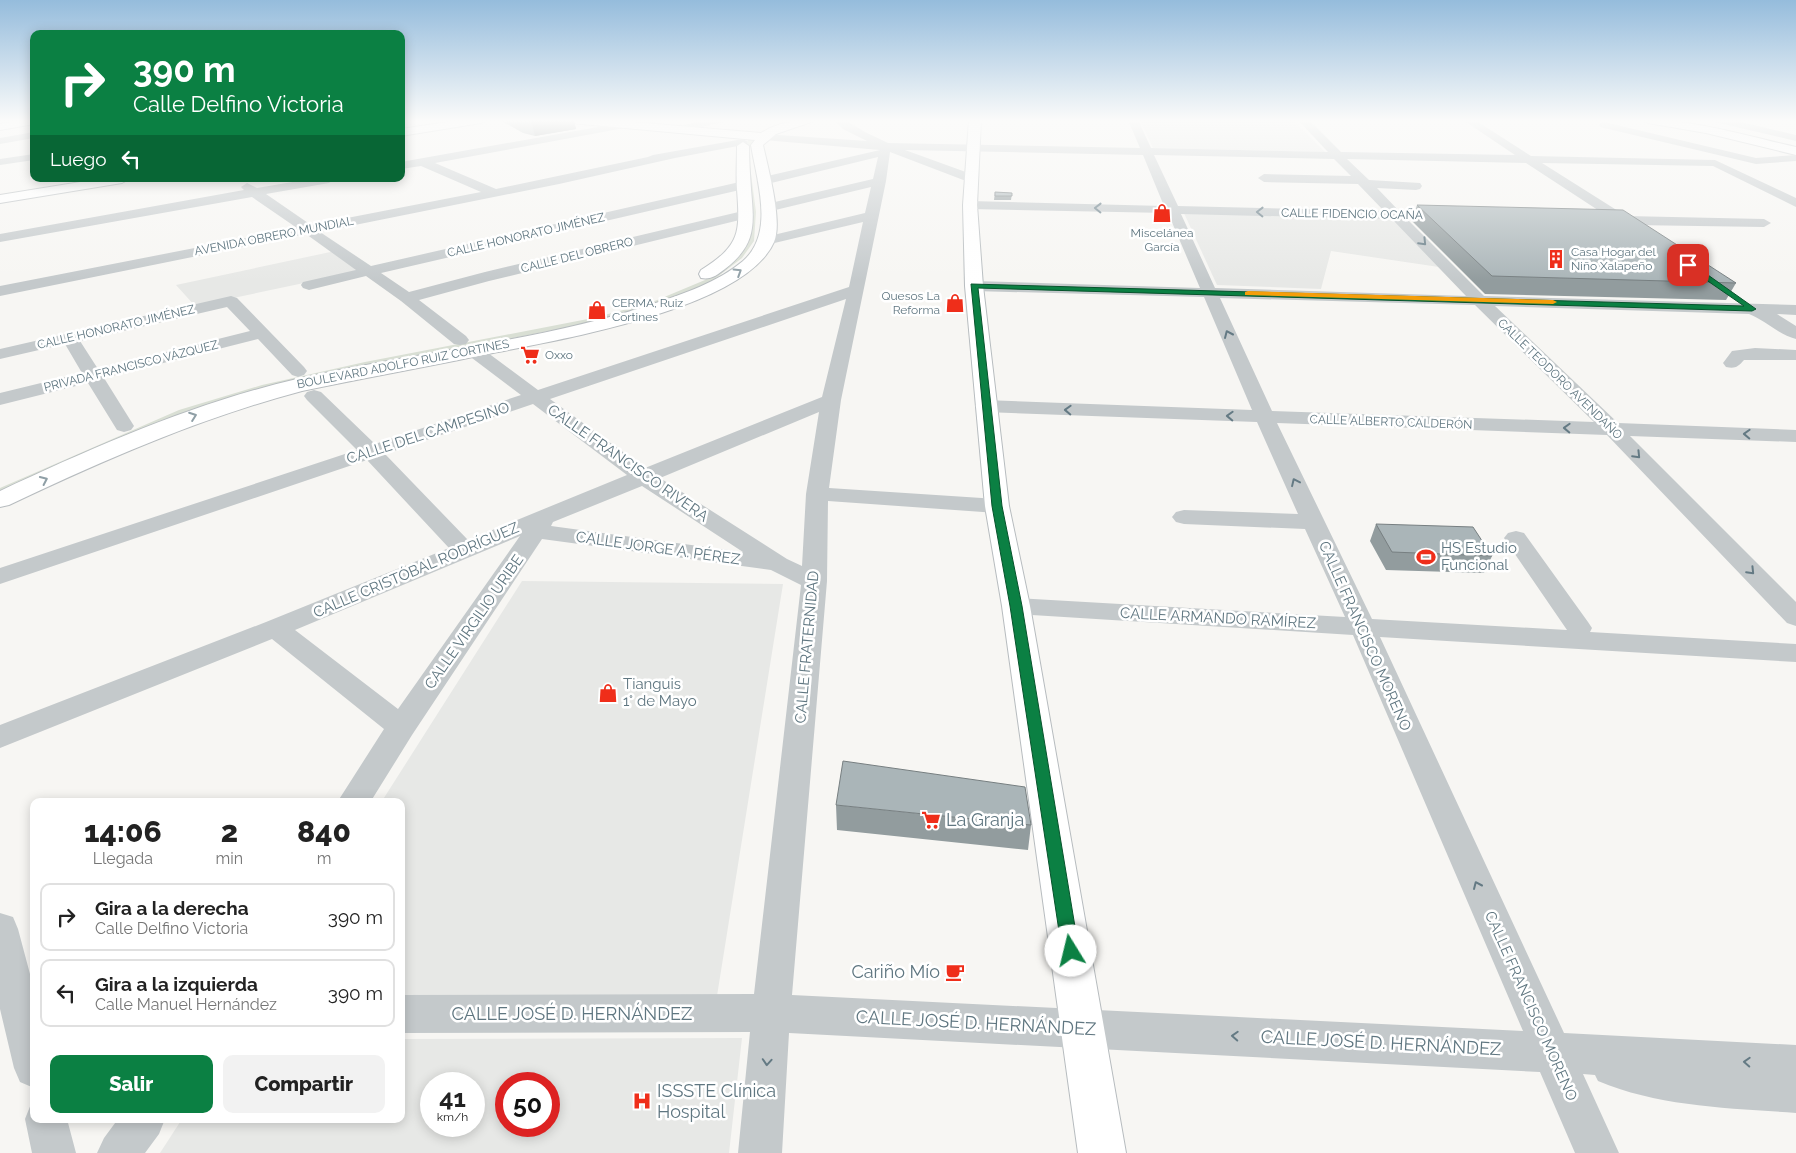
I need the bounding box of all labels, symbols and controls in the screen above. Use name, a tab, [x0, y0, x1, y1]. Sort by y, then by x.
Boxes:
text: 390 m	[133, 49, 236, 90]
icon: right	[50, 50, 115, 115]
text: Calle Delfino Victoria	[133, 91, 344, 117]
icon: left	[117, 145, 145, 173]
text: Luego	[50, 148, 107, 170]
shop icon: Miscelánea García	[1151, 202, 1173, 224]
one-way arrow	[1094, 203, 1102, 213]
street label: CALLE FIDENCIO OCAÑA	[1281, 206, 1423, 222]
one-way arrow	[1256, 207, 1264, 217]
street label: CALLE HONORATO JIMÉNEZ	[446, 210, 607, 260]
street label: AVENIDA OBRERO MUNDIAL	[193, 214, 355, 258]
place label: Miscelánea García	[1131, 226, 1193, 254]
street label: CALLE DEL OBRERO	[519, 234, 635, 276]
one-way arrow	[1417, 237, 1426, 246]
pin	[1667, 244, 1709, 286]
place label: Casa Hogar del Niño Xalapeño	[1571, 245, 1657, 273]
building icon: Casa Hogar del Niño Xalapeño	[1545, 248, 1567, 270]
icon: arrive	[1674, 251, 1702, 279]
one-way arrow	[732, 269, 741, 278]
place label: Quesos La Reforma	[882, 289, 940, 317]
shop icon: Quesos La Reforma	[944, 292, 966, 314]
place label: CERMA, Ruiz Cortines	[612, 296, 683, 324]
shop icon: CERMA, Ruiz Cortines	[586, 299, 608, 321]
street label: CALLE HONORATO JIMÉNEZ	[36, 302, 197, 352]
street label: CALLE TEODORO AVENDAÑO	[1495, 316, 1625, 442]
one-way arrow	[1224, 330, 1234, 339]
street label: PRIVADA FRANCISCO VÁZQUEZ	[42, 337, 220, 394]
street label: BOULEVARD ADOLFO RUIZ CORTINES	[296, 337, 510, 391]
supermarket icon: Oxxo	[519, 344, 541, 366]
place label: Oxxo	[545, 348, 573, 362]
street label: CALLE DEL CAMPESINO	[344, 398, 512, 468]
street label: CALLE FRANCISCO RIVERA	[544, 401, 712, 525]
one-way arrow	[1063, 404, 1071, 415]
one-way arrow	[1226, 411, 1234, 422]
one-way arrow	[189, 412, 197, 422]
street label: CALLE ALBERTO CALDERÓN	[1309, 412, 1473, 432]
one-way arrow	[1563, 423, 1571, 433]
one-way arrow	[1743, 429, 1751, 439]
one-way arrow	[1631, 450, 1640, 459]
one-way arrow	[39, 475, 48, 486]
one-way arrow	[1291, 478, 1301, 487]
street label: CALLE CRISTÓBAL RODRÍGUEZ	[310, 518, 522, 622]
street label: CALLE JORGE A. PÉREZ	[575, 528, 741, 568]
street label: CALLE FRANCISCO MORENO	[1315, 538, 1415, 734]
place label: HS Estudio Funcional	[1441, 539, 1517, 574]
sports icon: HS Estudio Funcional	[1415, 546, 1437, 568]
street label: CALLE VIRGILIO URIBE	[421, 551, 527, 693]
one-way arrow	[1745, 566, 1754, 575]
street label: CALLE FRATERNIDAD	[791, 570, 823, 724]
street label: CALLE ARMANDO RAMÍREZ	[1120, 604, 1316, 632]
place label: Tianguis 1° de Mayo	[623, 675, 697, 710]
shop icon: Tianguis 1° de Mayo	[597, 682, 619, 704]
supermarket icon: La Granja	[920, 809, 942, 831]
place label: La Granja	[946, 809, 1024, 830]
text: 14:06	[84, 814, 162, 849]
text: 2	[221, 814, 238, 849]
text: 840	[297, 814, 351, 849]
text: Llegada	[93, 849, 153, 868]
text: min	[216, 849, 243, 868]
text: m	[317, 849, 331, 868]
one-way arrow	[1472, 881, 1483, 890]
text: Gira a la derecha	[95, 897, 249, 919]
icon: right	[52, 903, 80, 931]
text: 390 m	[328, 906, 383, 928]
street label: CALLE FRANCISCO MORENO	[1481, 908, 1581, 1104]
text: Calle Delfino Victoria	[95, 919, 248, 938]
position arrow	[1044, 924, 1096, 976]
place label: Cariño Mío	[851, 961, 940, 982]
cafe icon: Cariño Mío	[944, 961, 966, 983]
text: Gira a la izquierda	[95, 973, 258, 995]
icon: left	[52, 979, 80, 1007]
text: 390 m	[328, 982, 383, 1004]
text: Calle Manuel Hernández	[95, 995, 277, 1014]
street label: CALLE JOSÉ D. HERNÁNDEZ	[452, 1002, 692, 1024]
street label: CALLE JOSÉ D. HERNÁNDEZ	[855, 1005, 1097, 1039]
street label: CALLE JOSÉ D. HERNÁNDEZ	[1260, 1025, 1502, 1059]
one-way arrow	[1231, 1030, 1239, 1041]
button: Salir	[50, 1055, 213, 1113]
button: Compartir	[223, 1055, 385, 1113]
one-way arrow	[1743, 1057, 1751, 1068]
one-way arrow	[762, 1058, 773, 1066]
speed limit sign: 50	[495, 1072, 560, 1137]
place label: ISSSTE Clínica Hospital	[657, 1080, 776, 1122]
text: 41	[439, 1083, 466, 1113]
hospital icon: ISSSTE Clínica Hospital	[631, 1090, 653, 1112]
text: km/h	[437, 1110, 468, 1124]

